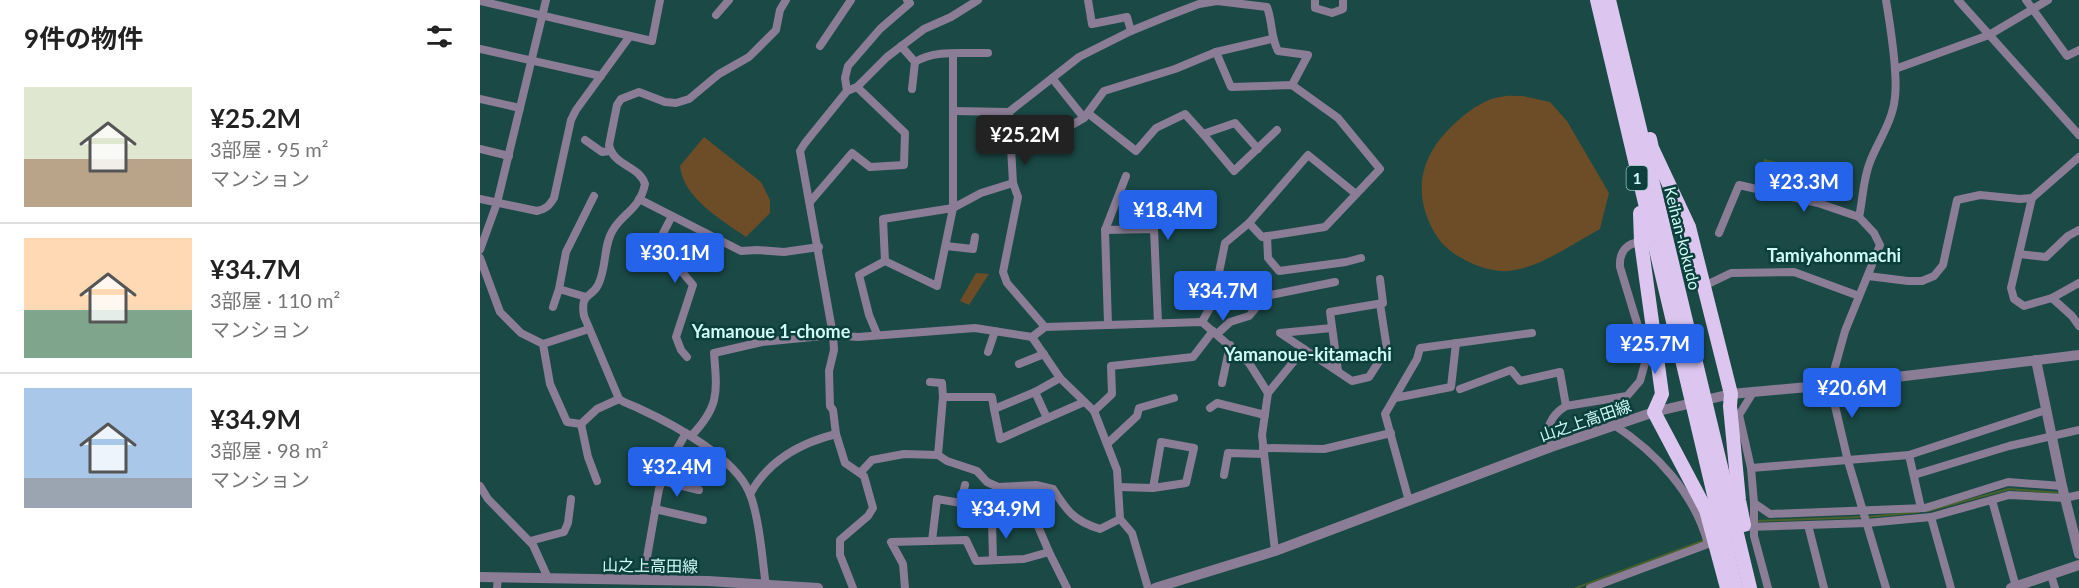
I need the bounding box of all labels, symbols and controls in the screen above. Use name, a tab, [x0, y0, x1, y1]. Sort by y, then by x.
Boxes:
icon: filters	[423, 20, 456, 53]
text: 9件の物件	[24, 22, 143, 54]
text: ¥25.2M	[210, 102, 301, 134]
icon: home	[72, 111, 144, 183]
pin: ¥25.2M	[976, 115, 1074, 166]
text: ¥25.2M	[990, 122, 1060, 146]
text: 3部屋 · 95 m²	[210, 137, 329, 161]
pin: ¥23.3M	[1755, 162, 1853, 213]
text: マンション	[210, 166, 310, 190]
road number: 1	[1626, 166, 1648, 190]
text: ¥23.3M	[1769, 169, 1839, 193]
street label: Keihan-kokudo	[1661, 184, 1705, 292]
pin: ¥18.4M	[1119, 190, 1217, 241]
text: ¥18.4M	[1133, 197, 1203, 221]
pin: ¥30.1M	[626, 233, 724, 284]
text: ¥30.1M	[640, 240, 710, 264]
district label: Tamiyahonmachi	[1767, 244, 1901, 266]
text: ¥34.7M	[210, 253, 301, 285]
icon: home	[72, 262, 144, 334]
pin: ¥34.7M	[1174, 271, 1272, 322]
text: ¥34.7M	[1188, 278, 1258, 302]
text: 3部屋 · 110 m²	[210, 288, 340, 312]
text: マンション	[210, 317, 310, 341]
district label: Yamanoue 1-chome	[691, 320, 851, 342]
pin: ¥25.7M	[1606, 324, 1704, 375]
text: ¥25.7M	[1620, 331, 1690, 355]
district label: Yamanoue-kitamachi	[1223, 343, 1392, 365]
pin: ¥20.6M	[1803, 368, 1901, 419]
text: ¥20.6M	[1817, 375, 1887, 399]
street label: 山之上高田線	[1537, 395, 1633, 445]
text: ¥34.9M	[210, 403, 301, 435]
icon: home	[72, 412, 144, 484]
text: 3部屋 · 98 m²	[210, 438, 329, 462]
pin: ¥32.4M	[628, 447, 726, 498]
text: ¥32.4M	[642, 454, 712, 478]
text: マンション	[210, 467, 310, 491]
pin: ¥34.9M	[957, 489, 1055, 540]
text: ¥34.9M	[971, 496, 1041, 520]
street label: 山之上高田線	[602, 555, 698, 575]

